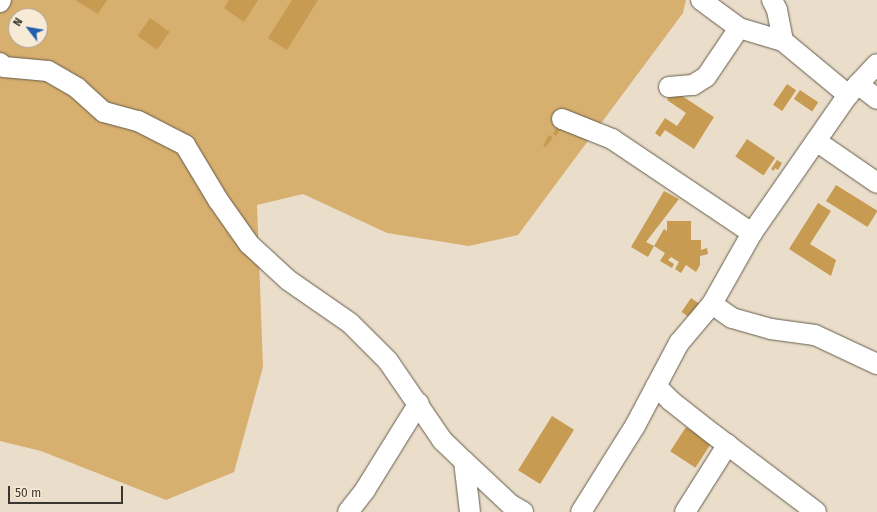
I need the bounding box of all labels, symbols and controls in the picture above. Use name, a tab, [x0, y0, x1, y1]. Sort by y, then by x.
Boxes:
north arrow	[8, 8, 48, 48]
text: N	[11, 16, 26, 29]
scale bar	[10, 478, 125, 504]
text: 50 m	[15, 486, 41, 500]

